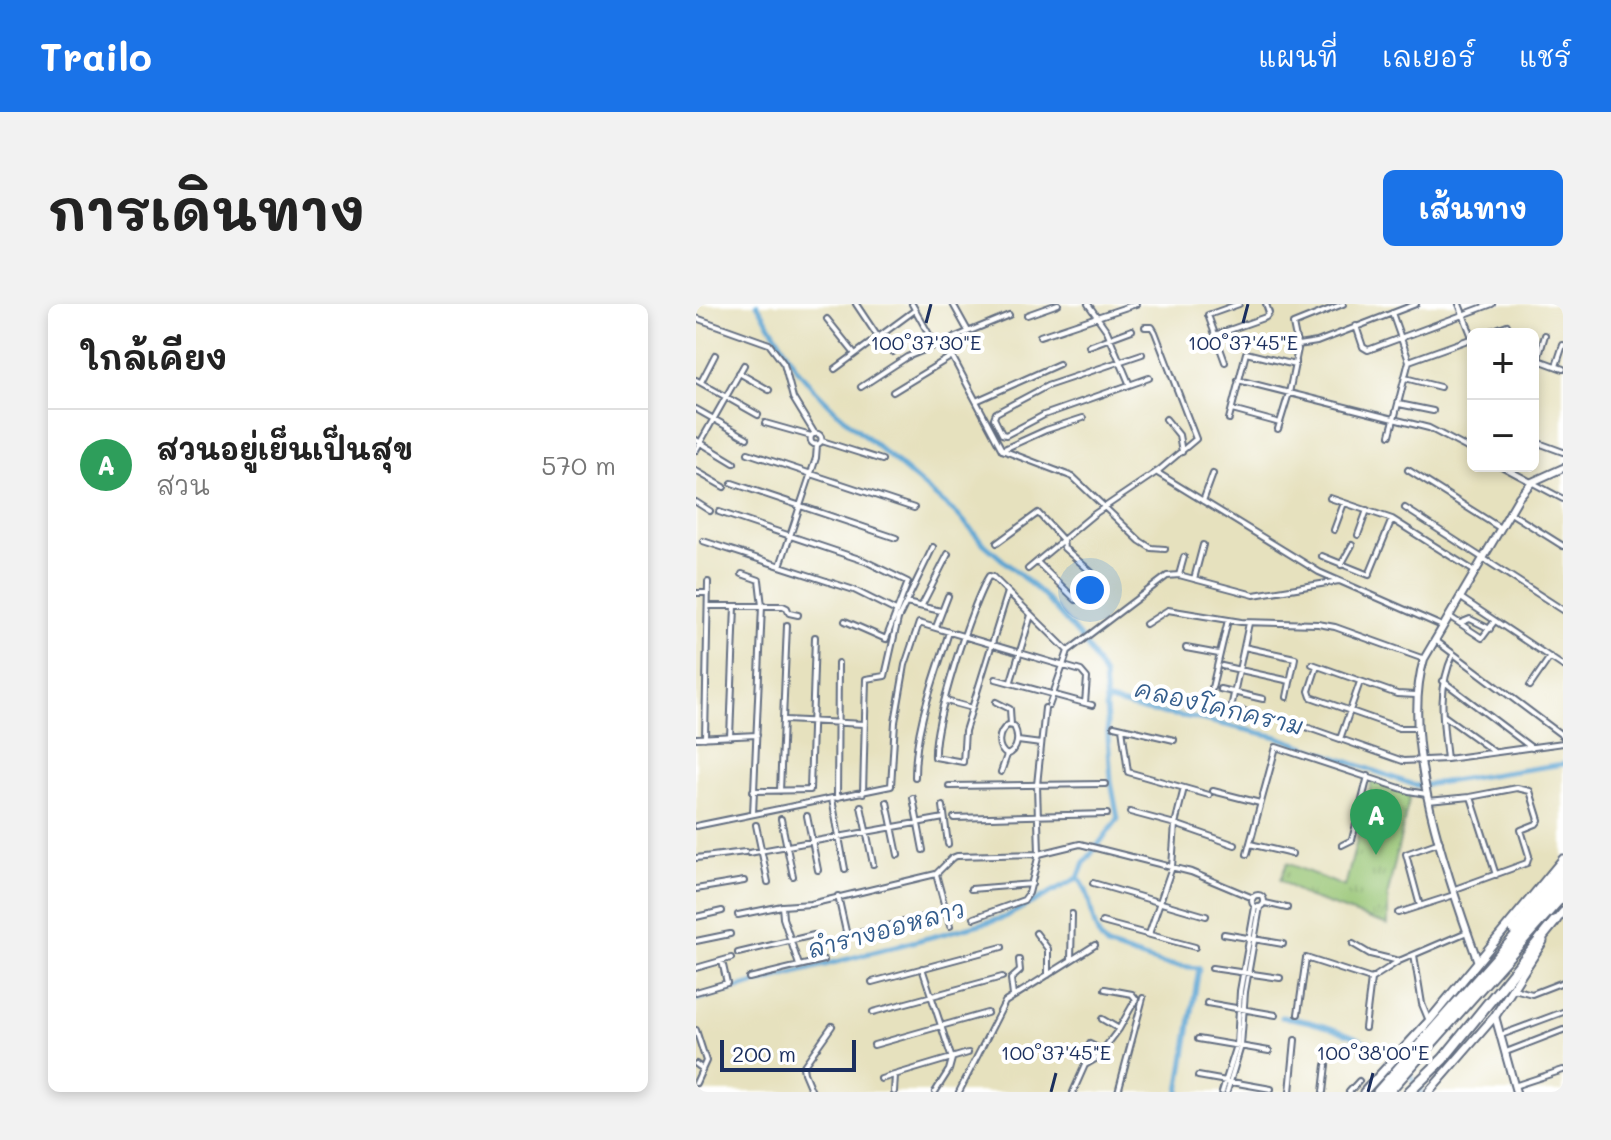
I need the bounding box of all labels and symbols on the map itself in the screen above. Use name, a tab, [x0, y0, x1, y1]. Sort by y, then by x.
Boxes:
text: 100°37'30"E	[870, 329, 982, 355]
text: 100°37'45"E	[1188, 329, 1298, 355]
your location	[1070, 570, 1110, 610]
water label: คลองโคกคราม	[1132, 672, 1307, 741]
pin: A	[1350, 789, 1402, 855]
water label: ลำรางออหลาว	[803, 893, 968, 964]
scale bar	[720, 1036, 856, 1072]
text: 100°37'45"E	[1001, 1039, 1111, 1065]
text: 100°38'00"E	[1317, 1039, 1429, 1065]

